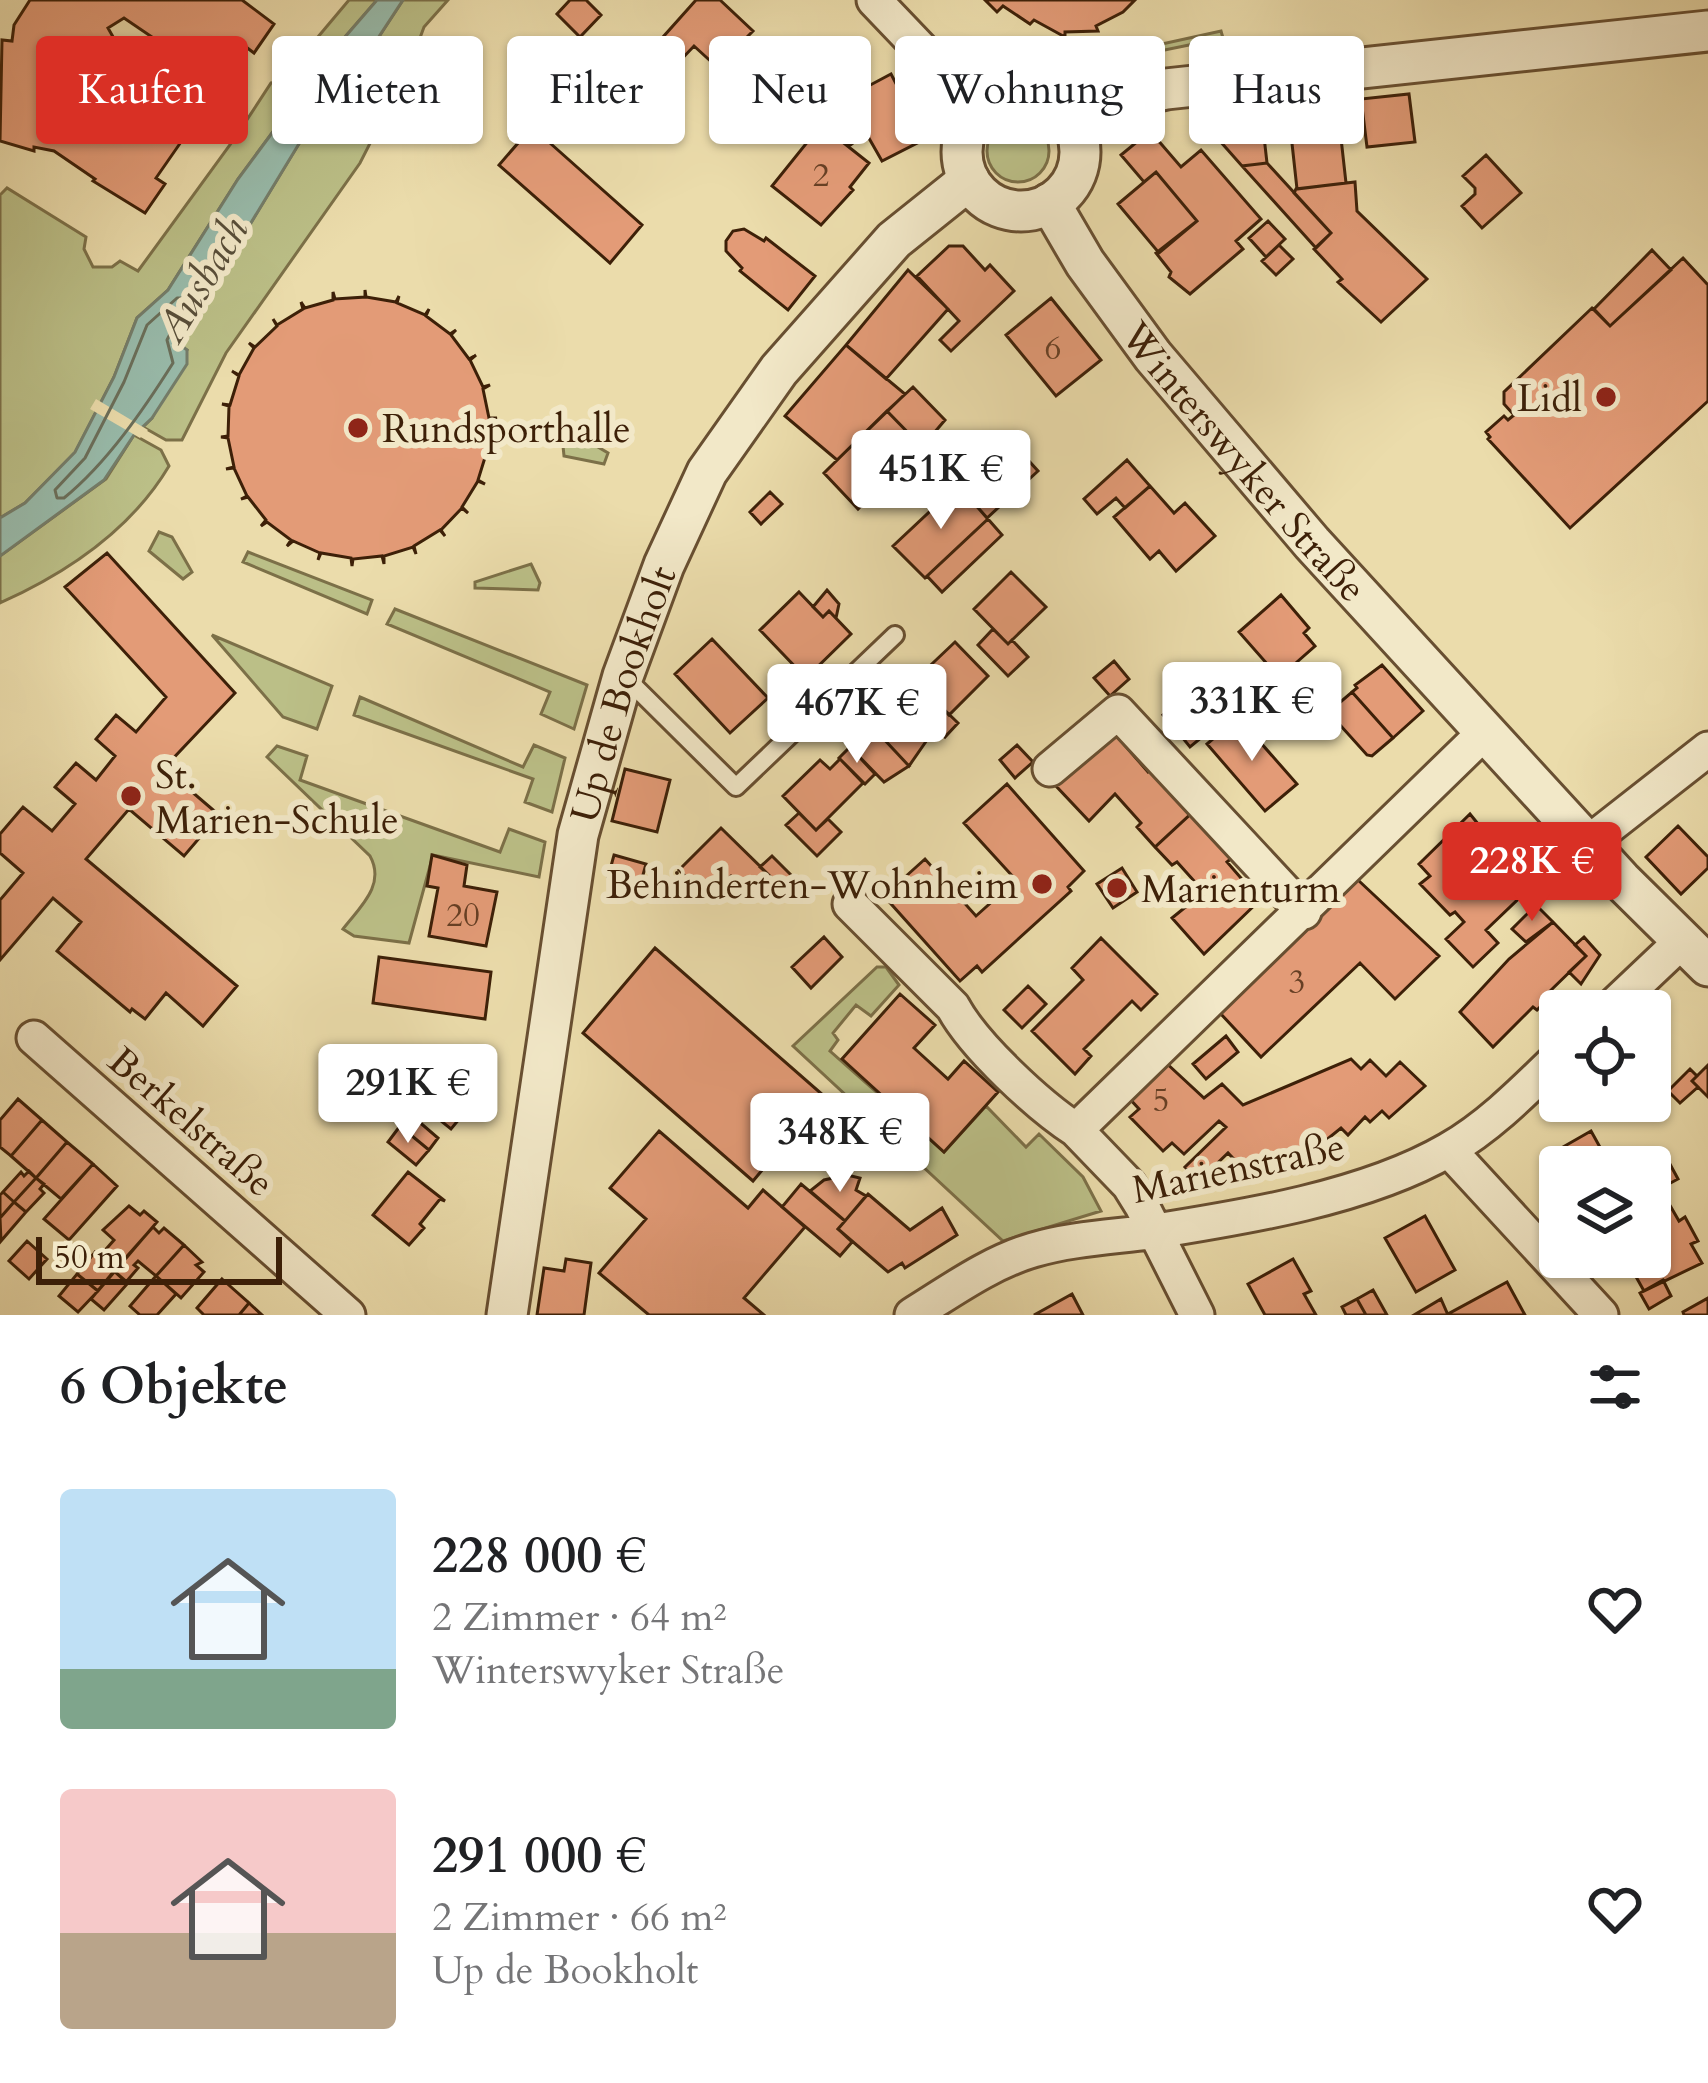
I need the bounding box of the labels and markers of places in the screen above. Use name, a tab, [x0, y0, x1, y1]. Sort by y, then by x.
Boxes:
place label: Lidl	[1517, 372, 1582, 425]
marker: Lidl	[1593, 384, 1619, 410]
place label: Rundsporthalle	[382, 403, 631, 456]
marker: Rundsporthalle	[345, 415, 371, 441]
pin: 451K €	[843, 430, 1039, 532]
pin: 331K €	[1154, 662, 1350, 764]
pin: 467K €	[759, 664, 955, 766]
place label: St. Marien-Schule	[155, 749, 399, 847]
marker: St. Marien-Schule	[118, 783, 144, 809]
pin: 228K €	[1434, 822, 1630, 924]
place label: Behinderten-Wohnheim	[606, 859, 1018, 912]
place label: Marienturm	[1141, 863, 1341, 916]
marker: Behinderten-Wohnheim	[1029, 871, 1055, 897]
marker: Marienturm	[1104, 875, 1130, 901]
pin: 291K €	[310, 1044, 506, 1146]
pin: 348K €	[742, 1093, 938, 1195]

